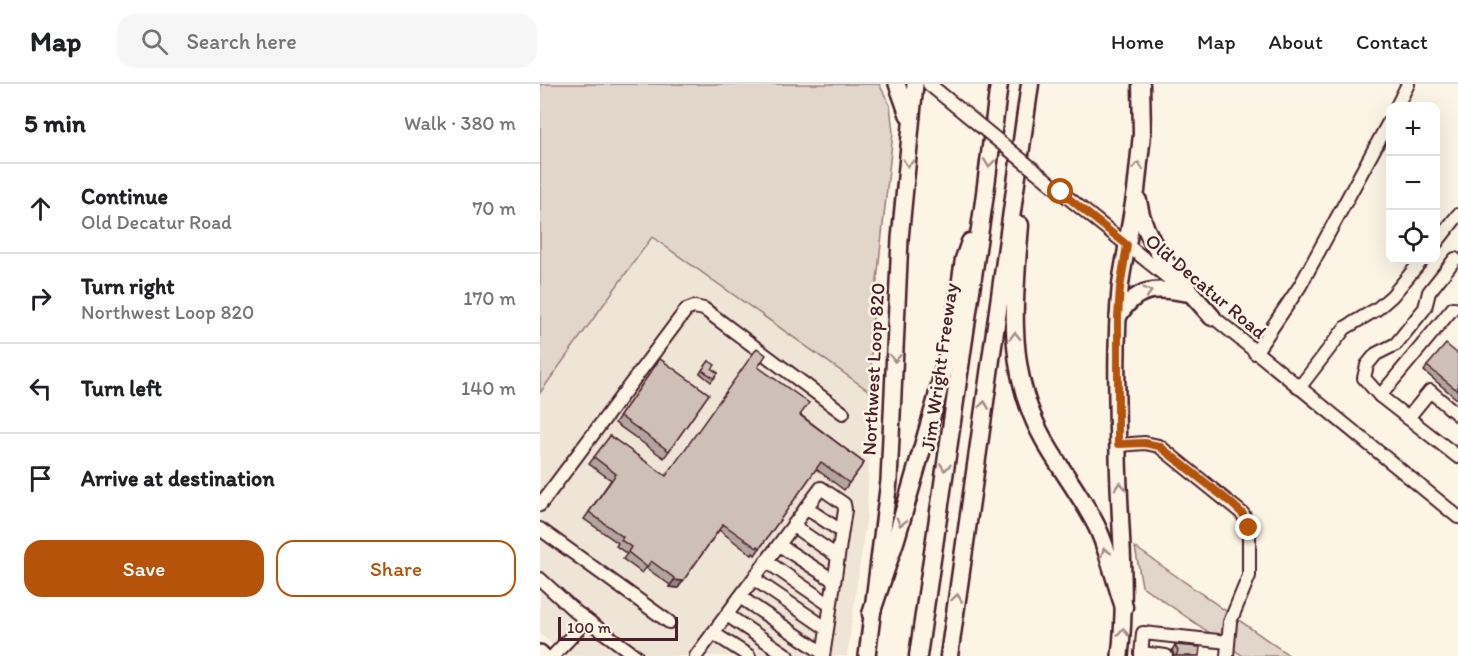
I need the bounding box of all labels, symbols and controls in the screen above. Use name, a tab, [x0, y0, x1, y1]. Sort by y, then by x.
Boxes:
search box	[117, 14, 537, 68]
text: Map	[30, 24, 81, 58]
icon: search	[138, 25, 171, 58]
text: Search here	[186, 28, 297, 55]
text: Home	[1111, 29, 1164, 54]
text: Map	[1197, 29, 1236, 54]
text: About	[1269, 29, 1323, 54]
text: Contact	[1356, 29, 1428, 54]
map controls	[1386, 102, 1440, 264]
button: +	[1386, 102, 1440, 156]
text: 5 min	[24, 107, 86, 139]
text: Walk · 380 m	[404, 111, 516, 135]
button: −	[1386, 156, 1440, 210]
one-way arrow	[984, 158, 996, 167]
one-way arrow	[902, 159, 915, 168]
one-way arrow	[1132, 162, 1144, 171]
route start	[1047, 178, 1073, 204]
text: Continue	[81, 183, 168, 210]
icon: ahead	[24, 192, 57, 225]
text: 70 m	[472, 196, 516, 220]
text: Old Decatur Road	[81, 210, 232, 234]
button: locate	[1386, 210, 1440, 264]
street label: Old Decatur Road	[1140, 228, 1272, 344]
text: Turn right	[81, 273, 175, 300]
street label: Jim Wright Freeway	[915, 281, 963, 453]
icon: right	[24, 282, 57, 315]
street label: Northwest Loop 820	[856, 282, 890, 456]
text: 170 m	[463, 286, 516, 310]
one-way arrow	[1142, 287, 1153, 299]
text: Northwest Loop 820	[81, 300, 254, 324]
one-way arrow	[1009, 332, 1021, 341]
one-way arrow	[888, 353, 901, 362]
icon: left	[24, 372, 57, 405]
text: Turn left	[81, 375, 162, 402]
text: 140 m	[461, 376, 516, 400]
one-way arrow	[978, 400, 990, 410]
icon: arrive	[24, 462, 57, 495]
one-way arrow	[940, 462, 952, 472]
text: Arrive at destination	[81, 465, 275, 492]
one-way arrow	[1113, 481, 1126, 490]
route end	[1235, 514, 1261, 540]
one-way arrow	[896, 516, 908, 527]
button: Save	[24, 540, 264, 597]
button: Share	[276, 540, 516, 597]
one-way arrow	[1100, 547, 1113, 558]
one-way arrow	[951, 593, 963, 603]
scale bar	[558, 614, 678, 642]
text: 100 m	[567, 618, 611, 637]
one-way arrow	[1116, 627, 1129, 636]

